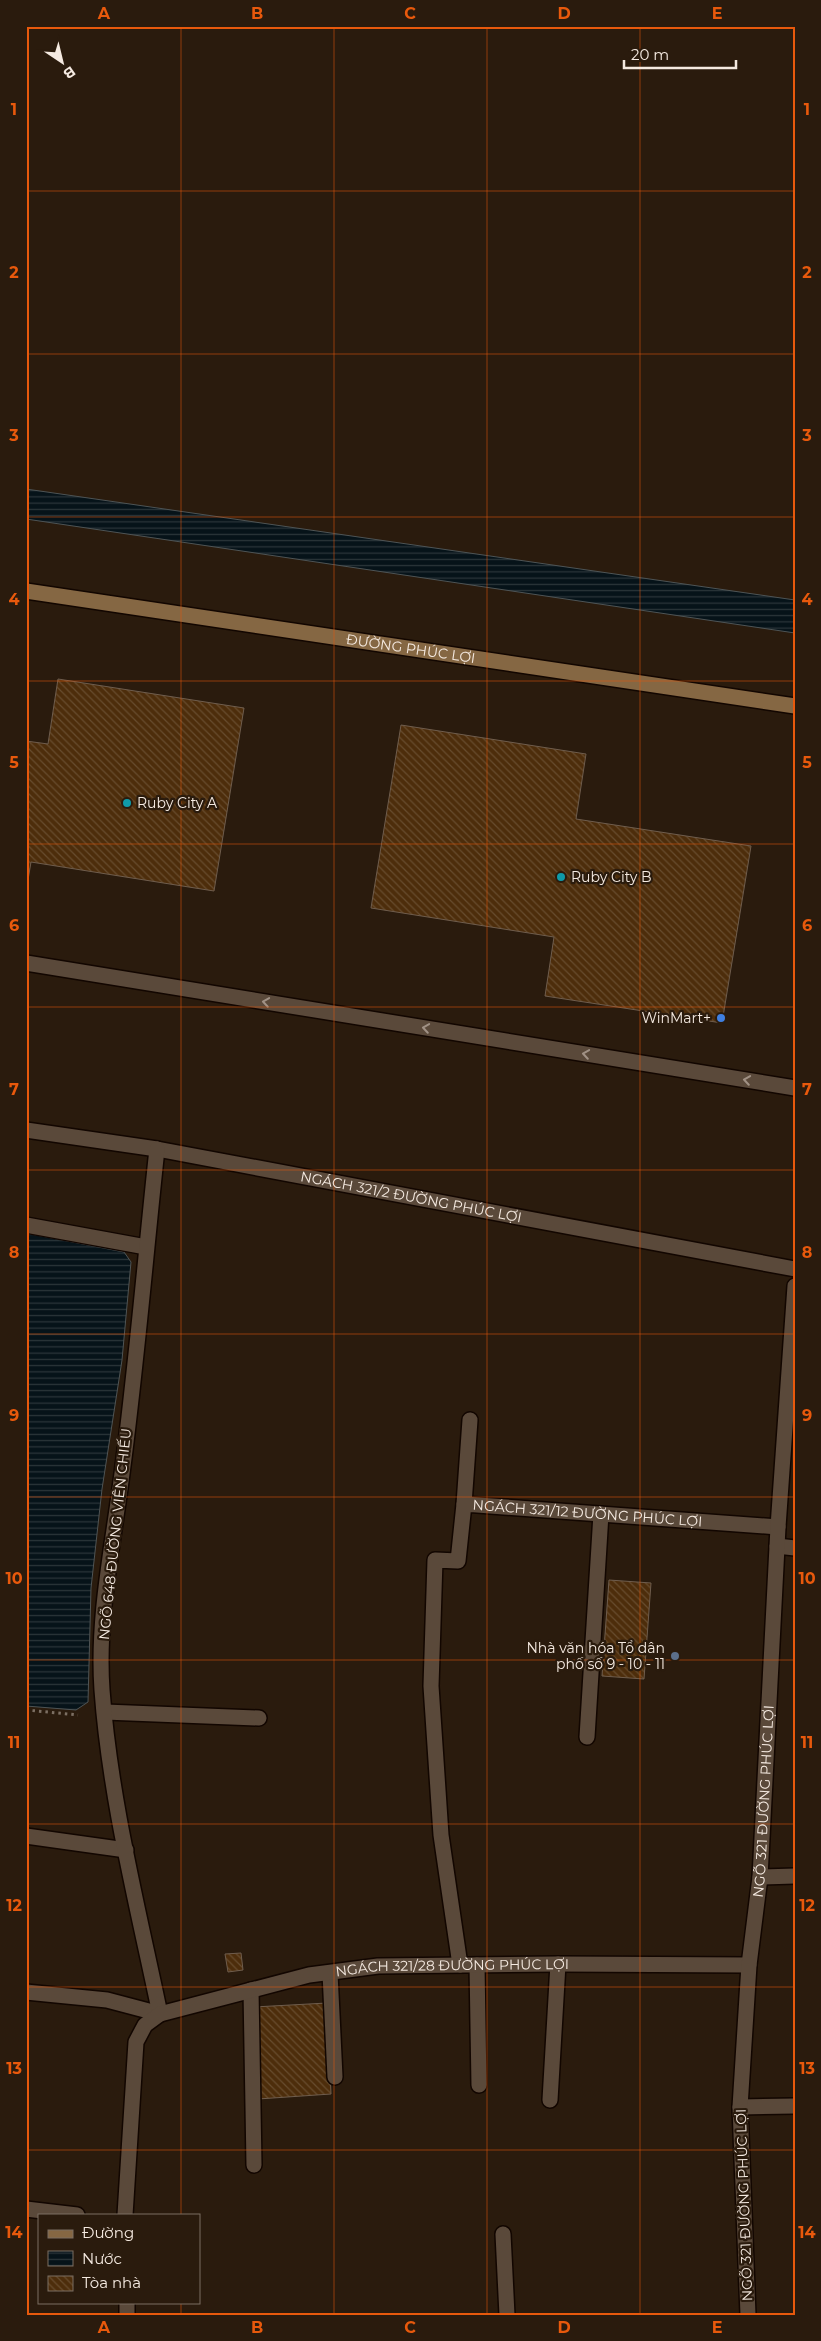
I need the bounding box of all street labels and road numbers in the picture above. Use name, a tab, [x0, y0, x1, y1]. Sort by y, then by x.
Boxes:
street label: ĐƯỜNG PHÚC LỢI	[345, 630, 477, 667]
street label: NGÁCH 321/2 ĐƯỜNG PHÚC LỢI	[299, 1167, 523, 1226]
street label: NGÕ 648 ĐƯỜNG VIÊN CHIẾU	[94, 1427, 135, 1641]
street label: NGÁCH 321/12 ĐƯỜNG PHÚC LỢI	[472, 1496, 703, 1530]
street label: NGÕ 321 ĐƯỜNG PHÚC LỢI	[749, 1705, 778, 1898]
street label: NGÁCH 321/28 ĐƯỜNG PHÚC LỢI	[335, 1955, 569, 1980]
street label: NGÕ 321 ĐƯỜNG PHÚC LỢI	[732, 2108, 756, 2302]

